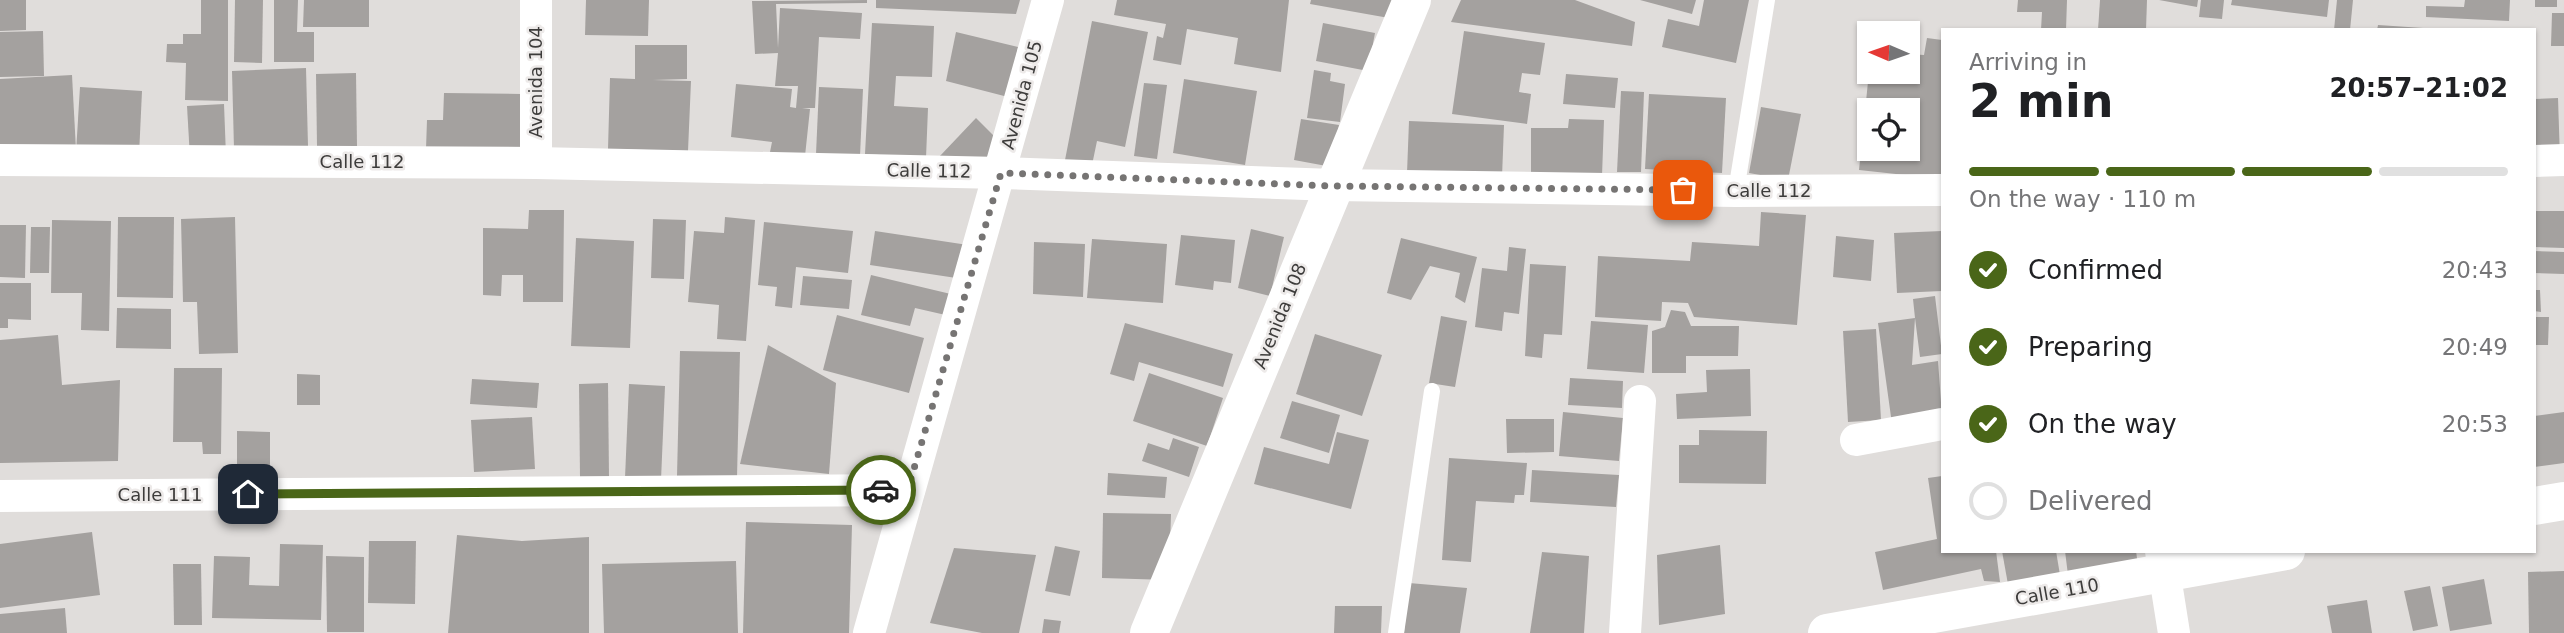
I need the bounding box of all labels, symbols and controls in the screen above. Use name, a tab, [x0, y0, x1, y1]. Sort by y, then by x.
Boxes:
north arrow	[1857, 21, 1920, 84]
map controls	[1857, 21, 1920, 161]
street label: Avenida 104	[525, 26, 546, 138]
street label: Avenida 105	[997, 38, 1046, 152]
text: Arriving in	[1969, 49, 2087, 75]
text: 20:57–21:02	[2329, 73, 2508, 103]
text: 2 min	[1969, 74, 2113, 128]
button: locate	[1857, 98, 1920, 161]
street label: Calle 112	[320, 151, 404, 172]
street label: Calle 112	[886, 159, 972, 182]
pin	[1653, 160, 1713, 220]
icon: bag	[1664, 171, 1702, 209]
street label: Calle 112	[1727, 180, 1811, 201]
text: On the way · 110 m	[1969, 186, 2196, 212]
icon: check	[1969, 251, 2007, 289]
text: Confirmed	[2028, 255, 2163, 285]
text: 20:43	[2442, 257, 2508, 283]
street label: Avenida 108	[1249, 260, 1310, 372]
icon: check	[1969, 328, 2007, 366]
text: Preparing	[2028, 332, 2153, 362]
text: 20:49	[2442, 334, 2508, 360]
icon: check	[1969, 405, 2007, 443]
text: On the way	[2028, 409, 2177, 439]
text: 20:53	[2442, 411, 2508, 437]
courier	[846, 455, 916, 525]
pin	[218, 464, 278, 524]
icon: car	[862, 471, 900, 509]
icon: home	[229, 475, 267, 513]
street label: Calle 111	[118, 484, 202, 505]
text: Delivered	[2028, 486, 2152, 516]
street label: Calle 110	[2013, 574, 2100, 609]

